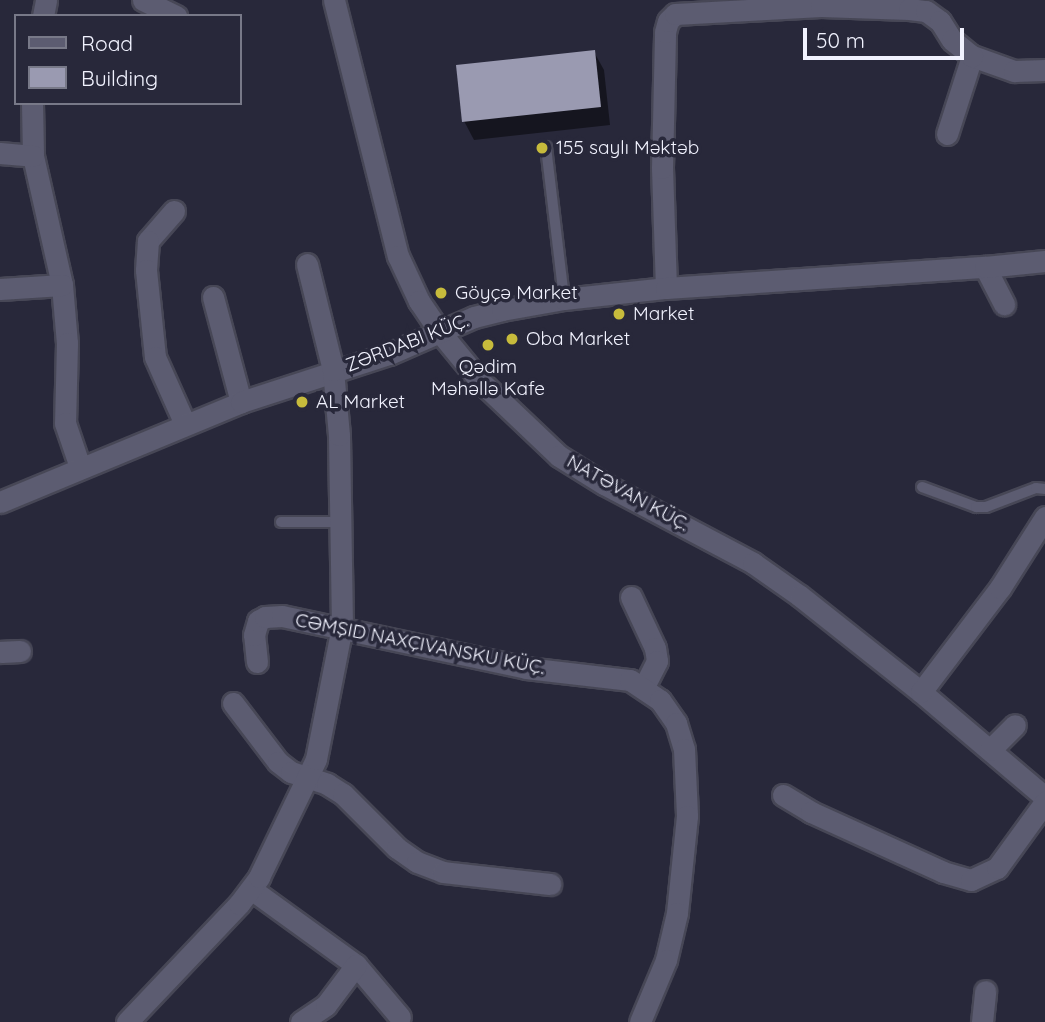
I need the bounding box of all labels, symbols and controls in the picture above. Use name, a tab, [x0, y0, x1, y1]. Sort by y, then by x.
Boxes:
legend	[14, 14, 242, 105]
scale bar	[807, 14, 968, 58]
text: 50 m	[816, 27, 865, 53]
text: Road	[81, 30, 133, 56]
text: Building	[81, 65, 158, 91]
place label: 155 saylı Məktəb	[556, 137, 699, 159]
marker: 155 saylı Məktəb	[534, 140, 550, 156]
place label: Göyçə Market	[455, 282, 578, 304]
marker: Göyçə Market	[433, 285, 449, 301]
place label: Market	[633, 303, 694, 325]
marker: Market	[611, 306, 627, 322]
street label: ZƏRDABI KÜÇ.	[342, 309, 472, 377]
place label: Oba Market	[526, 328, 630, 350]
marker: Oba Market	[504, 331, 520, 347]
marker: Qədim Məhəllə Kafe	[480, 337, 496, 353]
place label: Qədim Məhəllə Kafe	[431, 356, 545, 400]
place label: AL Market	[316, 391, 405, 413]
marker: AL Market	[294, 394, 310, 410]
street label: NATƏVAN KÜÇ.	[563, 450, 693, 536]
street label: CƏMŞID NAXÇIVANSKU KÜÇ.	[293, 609, 547, 679]

